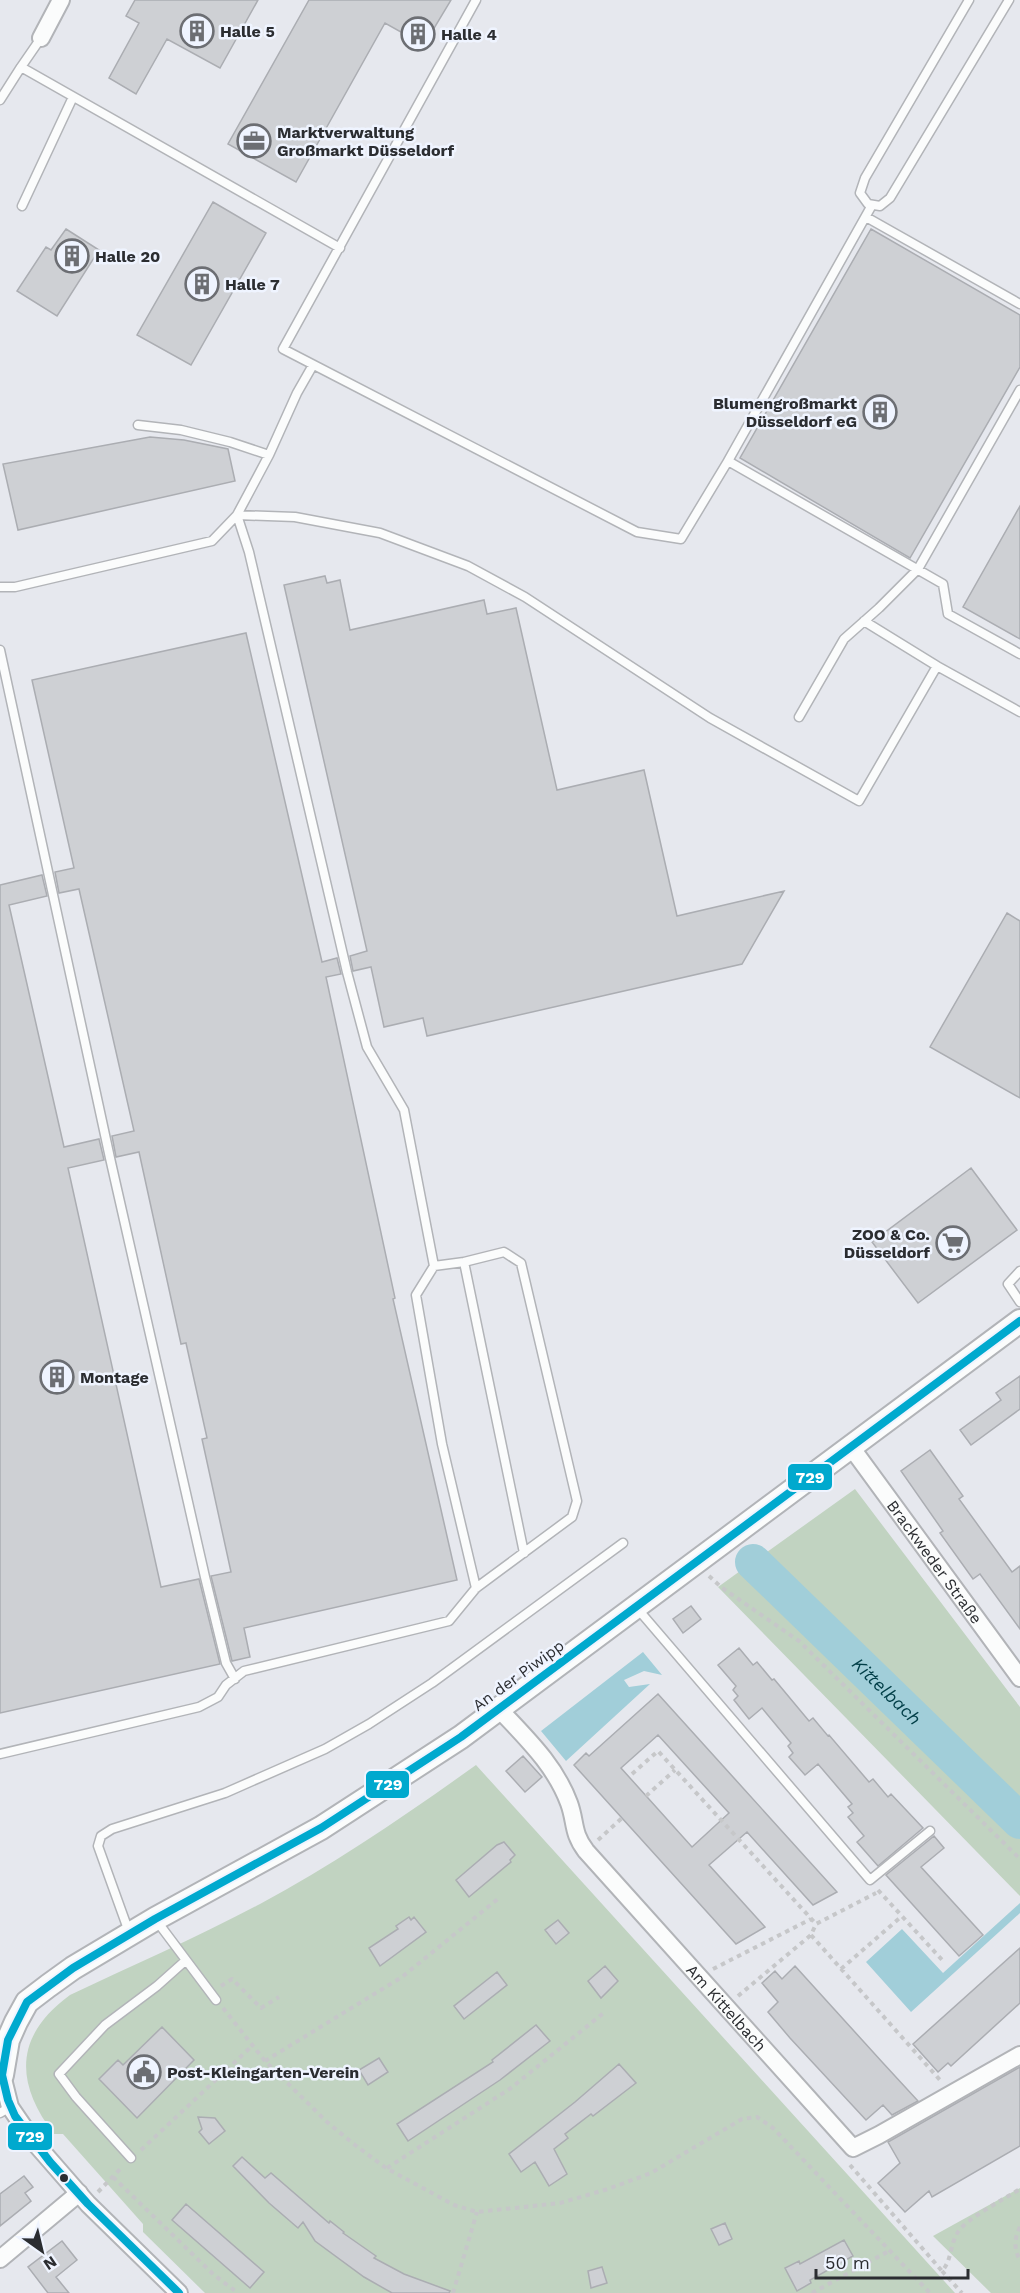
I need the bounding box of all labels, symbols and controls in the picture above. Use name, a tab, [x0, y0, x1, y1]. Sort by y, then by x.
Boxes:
building icon: Halle 5	[179, 13, 215, 49]
building icon: Halle 4	[400, 16, 436, 52]
place label: Halle 5	[220, 22, 275, 41]
place label: Halle 4	[441, 25, 497, 44]
office icon: Marktverwaltung Großmarkt Düsseldorf	[236, 123, 272, 159]
place label: Marktverwaltung Großmarkt Düsseldorf	[277, 123, 455, 160]
building icon: Halle 20	[54, 238, 90, 274]
place label: Halle 20	[95, 247, 160, 266]
building icon: Halle 7	[184, 266, 220, 302]
place label: Halle 7	[225, 275, 280, 294]
place label: Blumengroßmarkt Düsseldorf eG	[713, 394, 857, 431]
building icon: Blumengroßmarkt Düsseldorf eG	[862, 394, 898, 430]
place label: ZOO & Co. Düsseldorf	[844, 1225, 930, 1262]
supermarket icon: ZOO & Co. Düsseldorf	[935, 1225, 971, 1261]
building icon: Montage	[39, 1359, 75, 1395]
place label: Montage	[80, 1368, 149, 1387]
line badge: 729	[787, 1463, 833, 1491]
text: 729	[795, 1468, 825, 1487]
street label: Brackweder Straße	[883, 1496, 986, 1627]
street label: An der Piwipp	[469, 1636, 568, 1715]
water label: Kittelbach	[848, 1653, 926, 1729]
line badge: 729	[365, 1770, 410, 1799]
text: 729	[373, 1775, 403, 1794]
street label: Am Kittelbach	[682, 1960, 770, 2055]
public building icon: Post-Kleingarten-Verein	[126, 2054, 162, 2090]
place label: Post-Kleingarten-Verein	[167, 2063, 359, 2082]
line badge: 729	[7, 2122, 53, 2151]
text: 729	[15, 2127, 45, 2146]
unlabelled marker	[58, 2172, 70, 2184]
north arrow	[12, 2221, 72, 2281]
scale bar	[816, 2242, 968, 2280]
text: N	[40, 2252, 60, 2274]
text: 50 m	[825, 2252, 870, 2273]

